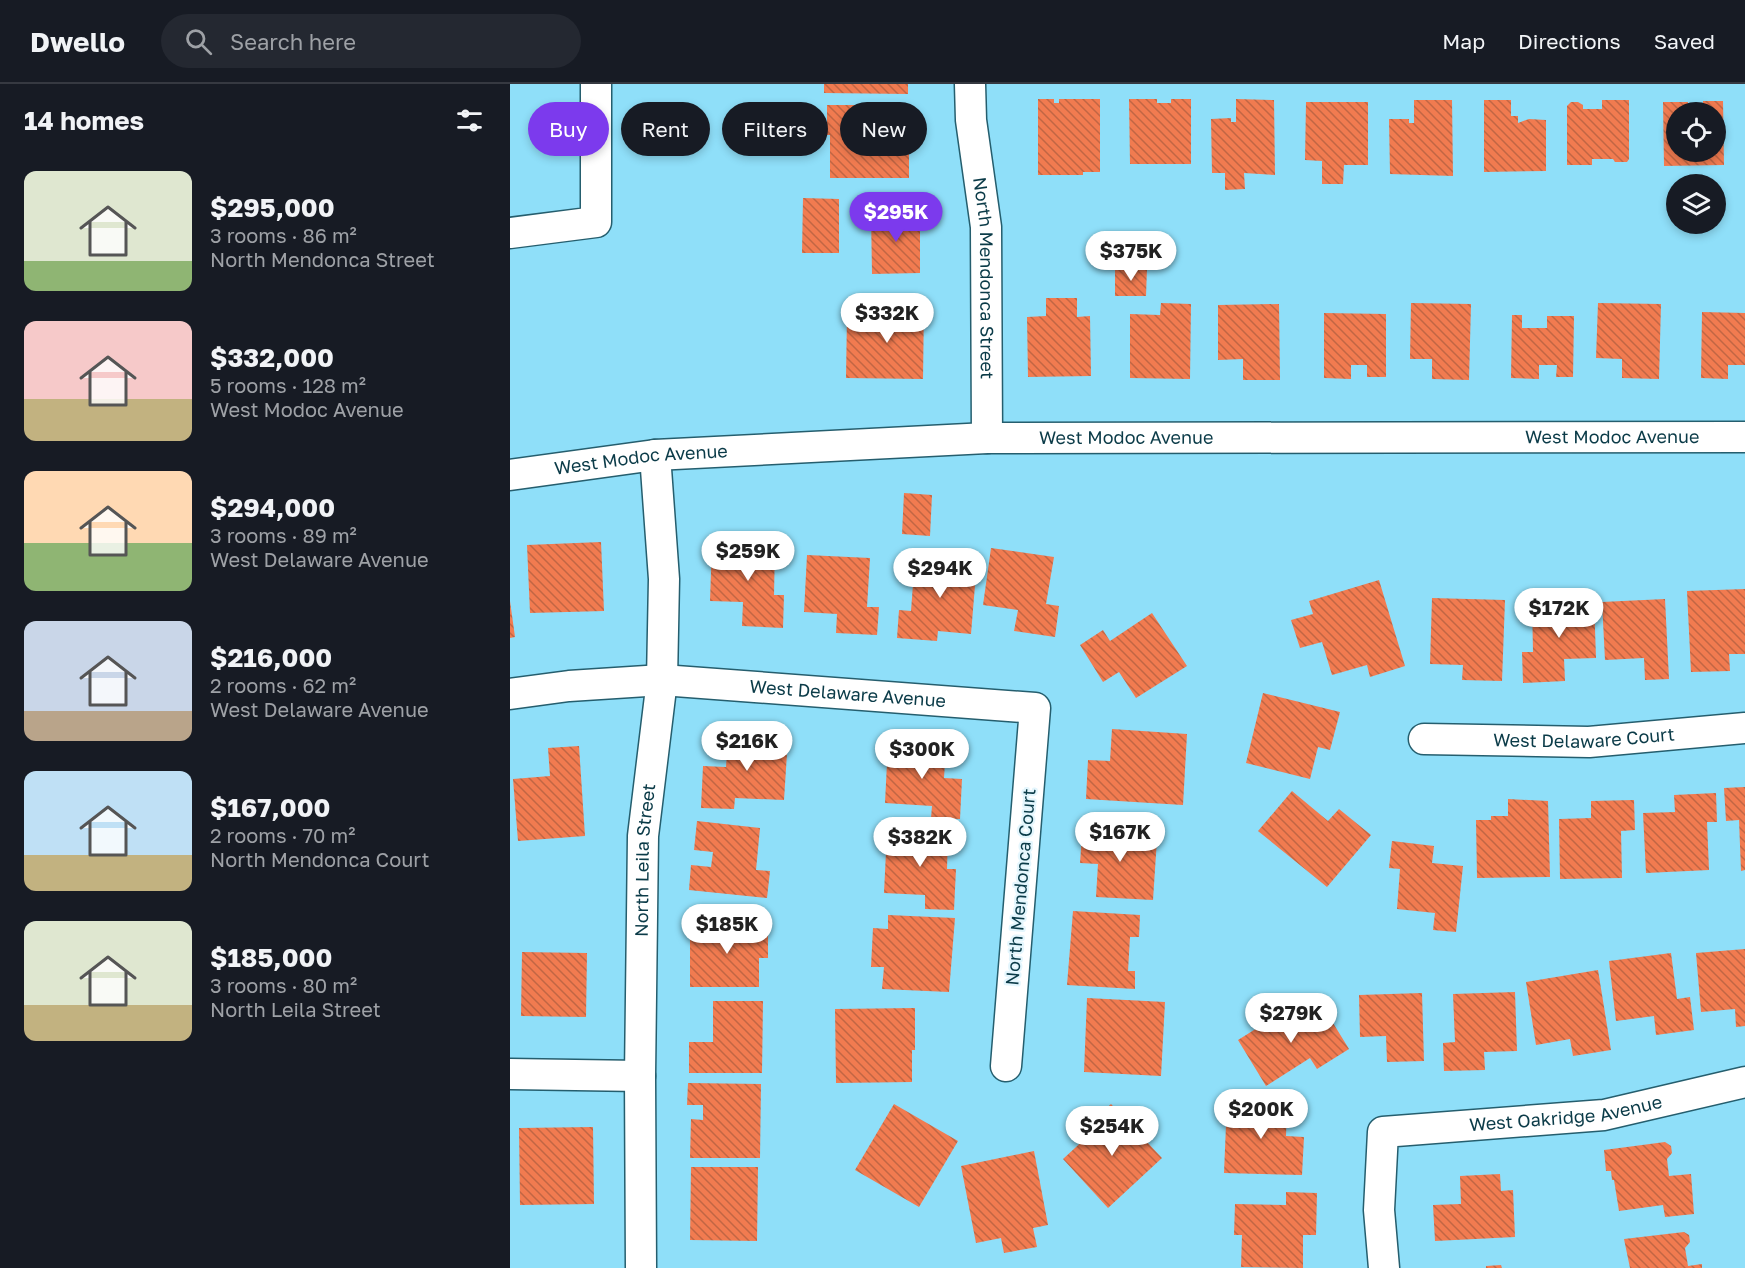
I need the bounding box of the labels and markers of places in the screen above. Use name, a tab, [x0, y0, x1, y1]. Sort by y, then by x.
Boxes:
pin: $295K	[854, 192, 938, 243]
pin: $375K	[1089, 231, 1173, 282]
pin: $332K	[845, 293, 929, 344]
pin: $259K	[706, 531, 790, 582]
pin: $294K	[898, 548, 982, 599]
pin: $172K	[1517, 588, 1601, 639]
pin: $216K	[705, 721, 789, 772]
pin: $300K	[880, 729, 964, 780]
pin: $167K	[1078, 812, 1162, 863]
pin: $382K	[878, 817, 962, 868]
pin: $185K	[685, 904, 769, 955]
pin: $279K	[1249, 993, 1333, 1044]
pin: $200K	[1219, 1089, 1303, 1140]
pin: $254K	[1070, 1106, 1154, 1157]

